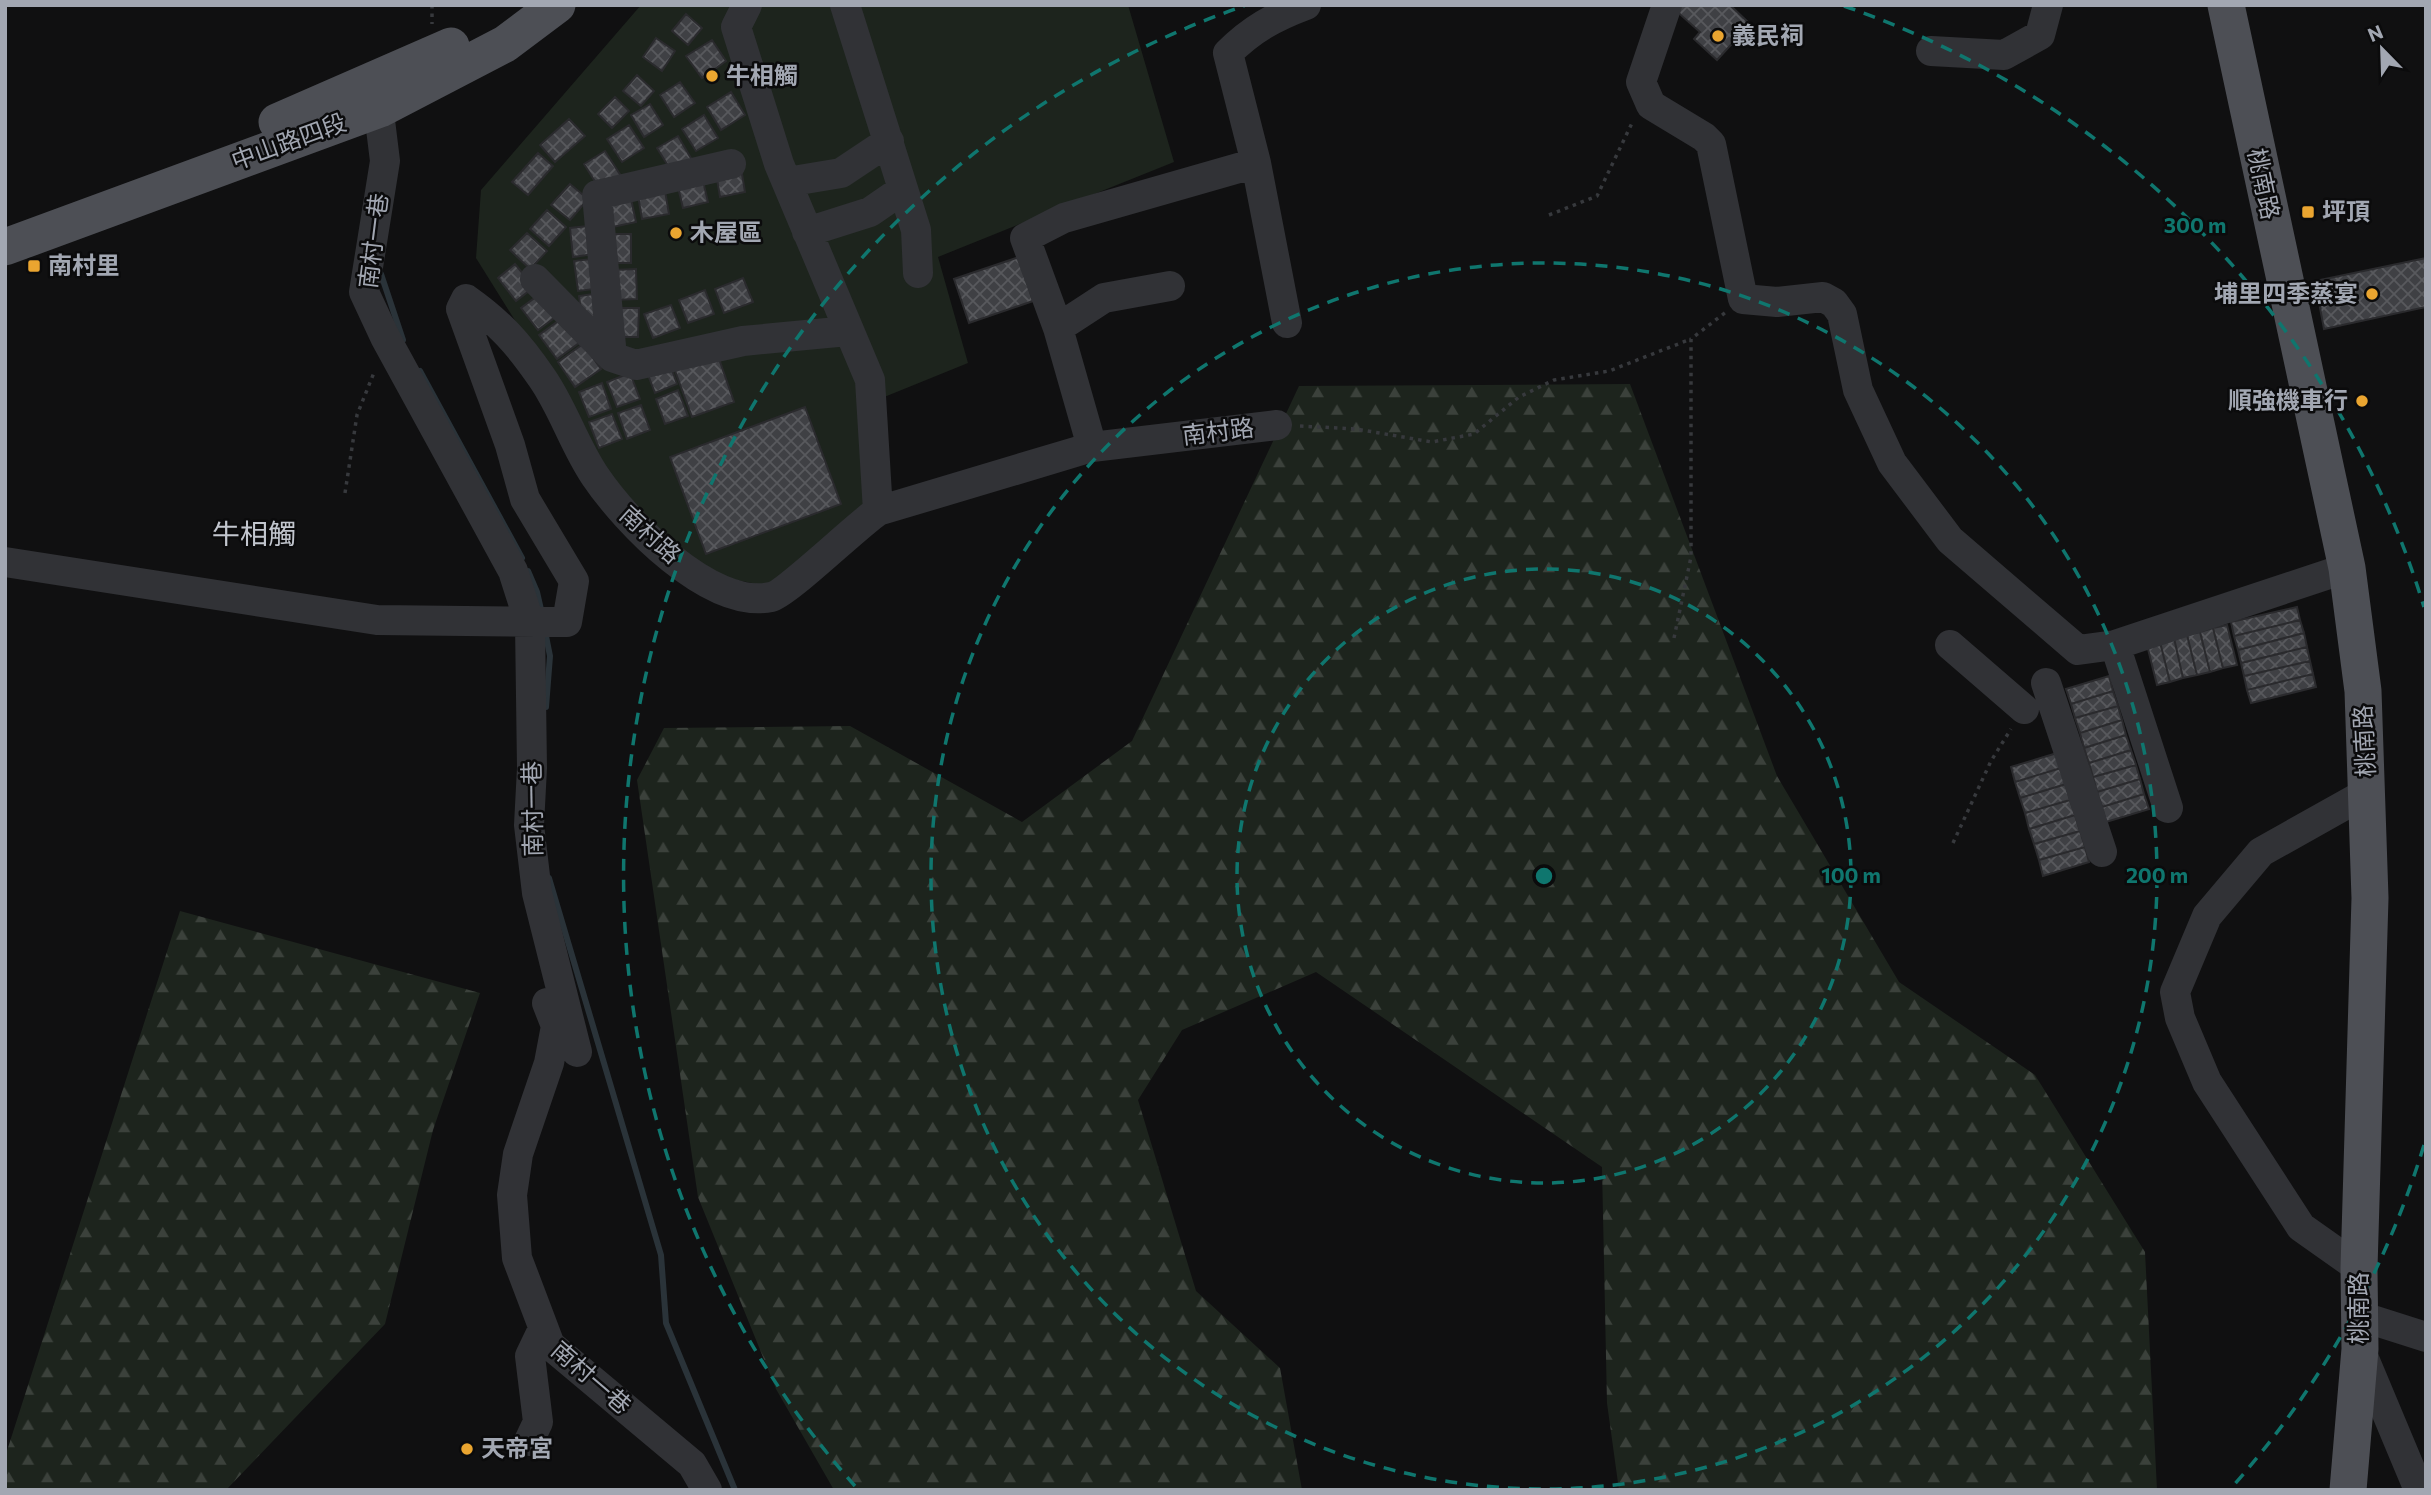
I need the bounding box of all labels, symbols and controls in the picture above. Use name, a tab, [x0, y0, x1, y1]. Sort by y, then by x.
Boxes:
north arrow	[2347, 14, 2417, 84]
place label: 義民祠	[1732, 20, 1804, 49]
text: N	[2364, 20, 2386, 46]
marker: 義民祠	[1710, 28, 1726, 44]
place label: 牛相觸	[726, 60, 798, 89]
marker: 牛相觸	[704, 68, 720, 84]
street label: 中山路四段	[227, 106, 350, 175]
street label: 桃南路	[2243, 145, 2286, 222]
street label: 南村一巷	[352, 191, 393, 290]
place label: 坪頂	[2322, 196, 2370, 225]
marker: 坪頂	[2300, 204, 2316, 220]
text: 300 m	[2164, 212, 2226, 237]
place label: 木屋區	[690, 217, 762, 246]
marker: 木屋區	[668, 225, 684, 241]
place label: 南村里	[48, 250, 120, 279]
marker: 南村里	[26, 258, 42, 274]
place label: 埔里四季蒸宴	[2214, 278, 2358, 307]
marker: 埔里四季蒸宴	[2364, 286, 2380, 302]
place label: 順強機車行	[2228, 385, 2348, 414]
marker: 順強機車行	[2354, 393, 2370, 409]
street label: 南村路	[1180, 412, 1255, 449]
street label: 南村路	[615, 499, 687, 569]
district label: 牛相觸	[212, 516, 296, 550]
street label: 桃南路	[2347, 704, 2380, 778]
street label: 南村一巷	[516, 761, 547, 857]
text: 100 m	[1821, 862, 1881, 887]
text: 200 m	[2126, 862, 2188, 887]
centre of rings	[1532, 864, 1556, 888]
street label: 桃南路	[2343, 1272, 2372, 1344]
street label: 南村一巷	[546, 1334, 638, 1419]
place label: 天帝宮	[481, 1433, 553, 1462]
marker: 天帝宮	[459, 1441, 475, 1457]

